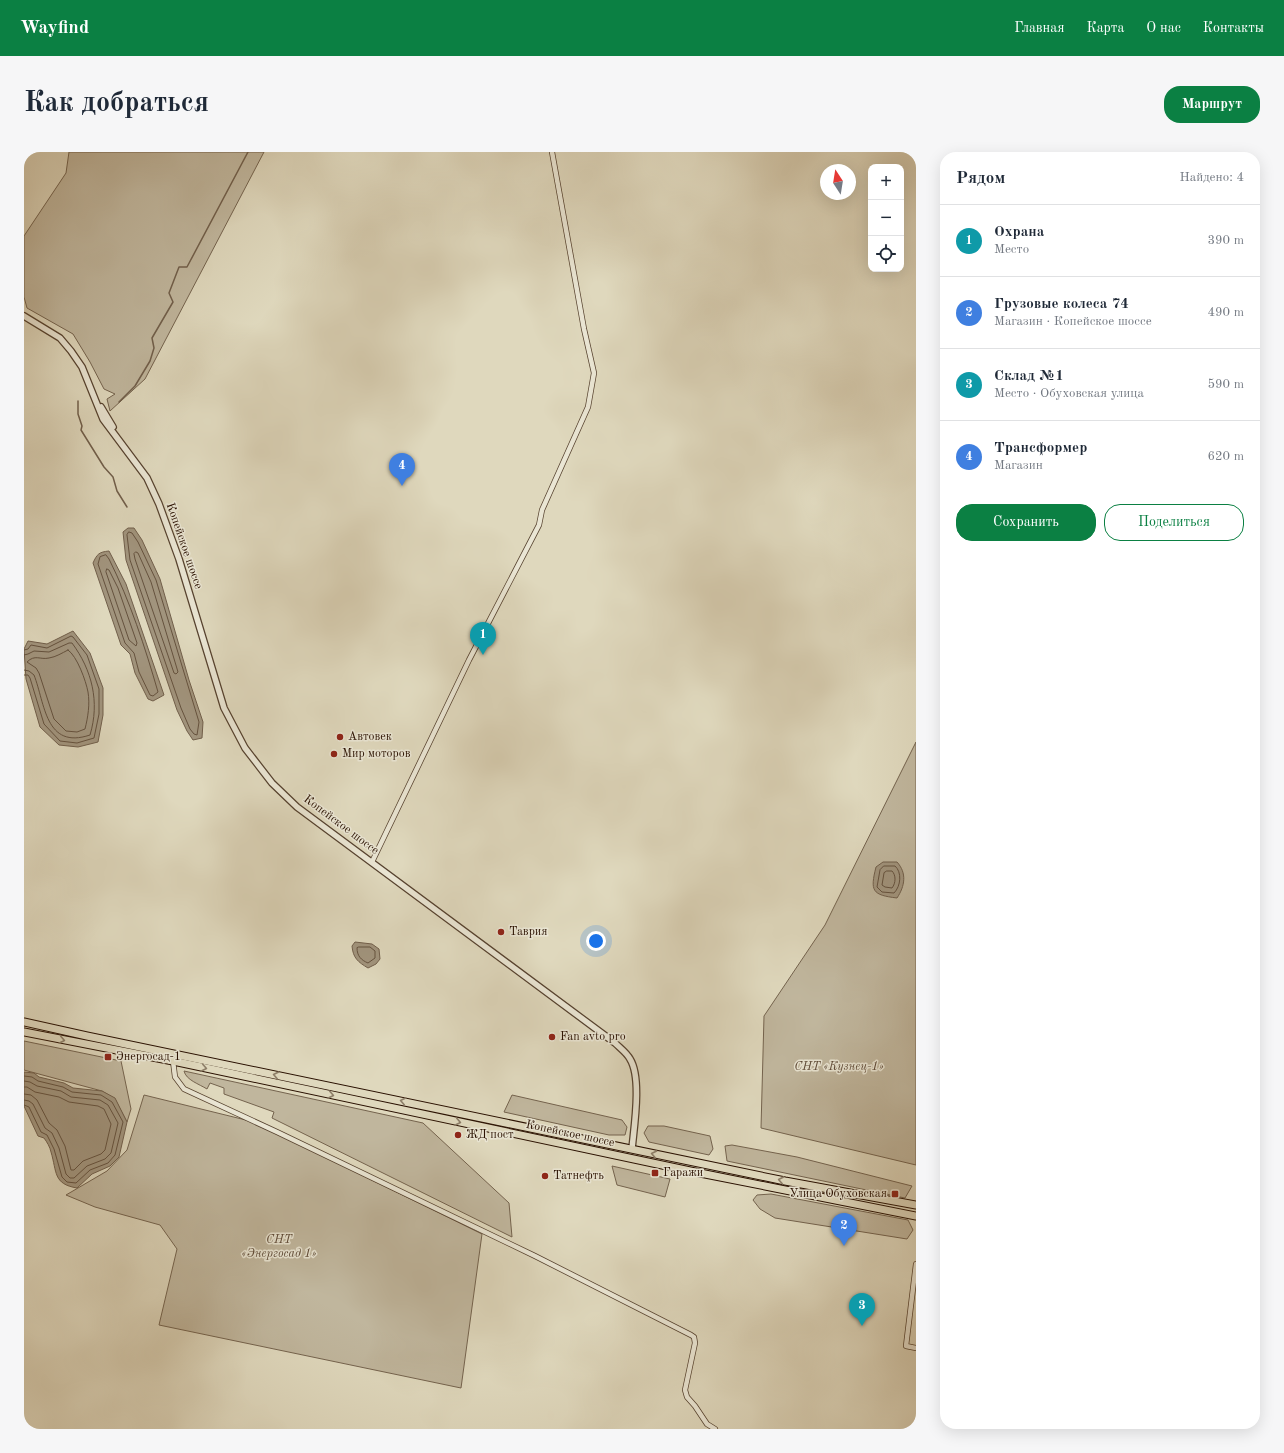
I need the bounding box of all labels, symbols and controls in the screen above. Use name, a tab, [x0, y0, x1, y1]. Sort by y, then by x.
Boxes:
text: Wayfind	[20, 19, 89, 38]
text: Главная	[1014, 21, 1064, 35]
text: Карта	[1086, 21, 1124, 35]
text: О нас	[1146, 21, 1181, 35]
text: Контакты	[1203, 21, 1264, 35]
button: Маршрут	[1164, 86, 1260, 123]
text: Как добраться	[24, 90, 209, 118]
north arrow	[820, 164, 856, 200]
map controls	[868, 164, 904, 272]
button: +	[868, 164, 904, 200]
text: Рядом	[956, 170, 1005, 187]
text: Найдено: 4	[1180, 171, 1244, 184]
button: −	[868, 200, 904, 236]
text: Охрана	[994, 225, 1044, 240]
text: 1	[965, 234, 973, 247]
text: 390 m	[1207, 234, 1244, 247]
button: locate	[868, 236, 904, 272]
text: Место	[994, 243, 1029, 256]
text: Грузовые колеса 74	[994, 297, 1129, 312]
text: 2	[965, 306, 973, 319]
text: 490 m	[1207, 306, 1244, 319]
text: Магазин · Копейское шоссе	[994, 315, 1152, 328]
text: Склад №1	[994, 369, 1064, 384]
text: 3	[965, 378, 973, 391]
text: 590 m	[1207, 378, 1244, 391]
text: Место · Обуховская улица	[994, 387, 1144, 400]
text: Трансформер	[994, 441, 1087, 456]
text: 4	[965, 450, 973, 463]
text: 620 m	[1207, 450, 1244, 463]
pin: 4	[389, 453, 415, 486]
text: Магазин	[994, 459, 1043, 472]
street label: Копейское шоссе	[164, 501, 205, 591]
button: Сохранить	[956, 504, 1096, 541]
button: Поделиться	[1104, 504, 1244, 541]
pin: 1	[470, 622, 496, 655]
place label: Автовек	[348, 731, 392, 743]
marker: Автовек	[335, 732, 345, 742]
place label: Мир моторов	[342, 748, 411, 760]
marker: Мир моторов	[329, 749, 339, 759]
street label: Копейское шоссе	[301, 793, 381, 857]
place label: Таврия	[509, 926, 548, 938]
marker: Таврия	[496, 927, 506, 937]
your location	[586, 931, 606, 951]
place label: Fan avto pro	[560, 1031, 626, 1043]
marker: Fan avto pro	[547, 1032, 557, 1042]
one-way arrow	[59, 1036, 65, 1044]
place label: Энергосад-1	[116, 1051, 181, 1063]
marker: Энергосад-1	[103, 1052, 113, 1062]
park label: СНТ «Кузнец-1»	[794, 1061, 884, 1073]
one-way arrow	[200, 1063, 207, 1071]
one-way arrow	[273, 1072, 279, 1080]
one-way arrow	[328, 1090, 334, 1098]
one-way arrow	[400, 1098, 406, 1106]
one-way arrow	[455, 1117, 461, 1125]
street label: Копейское шоссе	[525, 1119, 616, 1149]
place label: ЖД пост	[466, 1129, 514, 1141]
marker: ЖД пост	[453, 1130, 463, 1140]
one-way arrow	[651, 1150, 657, 1159]
place label: Гаражи	[663, 1167, 703, 1179]
marker: Гаражи	[650, 1168, 660, 1178]
place label: Татнефть	[553, 1170, 604, 1182]
marker: Татнефть	[540, 1171, 550, 1181]
one-way arrow	[778, 1177, 784, 1185]
place label: Улица Обуховская	[789, 1188, 887, 1200]
marker: Улица Обуховская	[890, 1189, 900, 1199]
pin: 2	[831, 1213, 857, 1246]
park label: СНТ «Энергосад 1»	[241, 1234, 317, 1260]
pin: 3	[849, 1293, 875, 1326]

